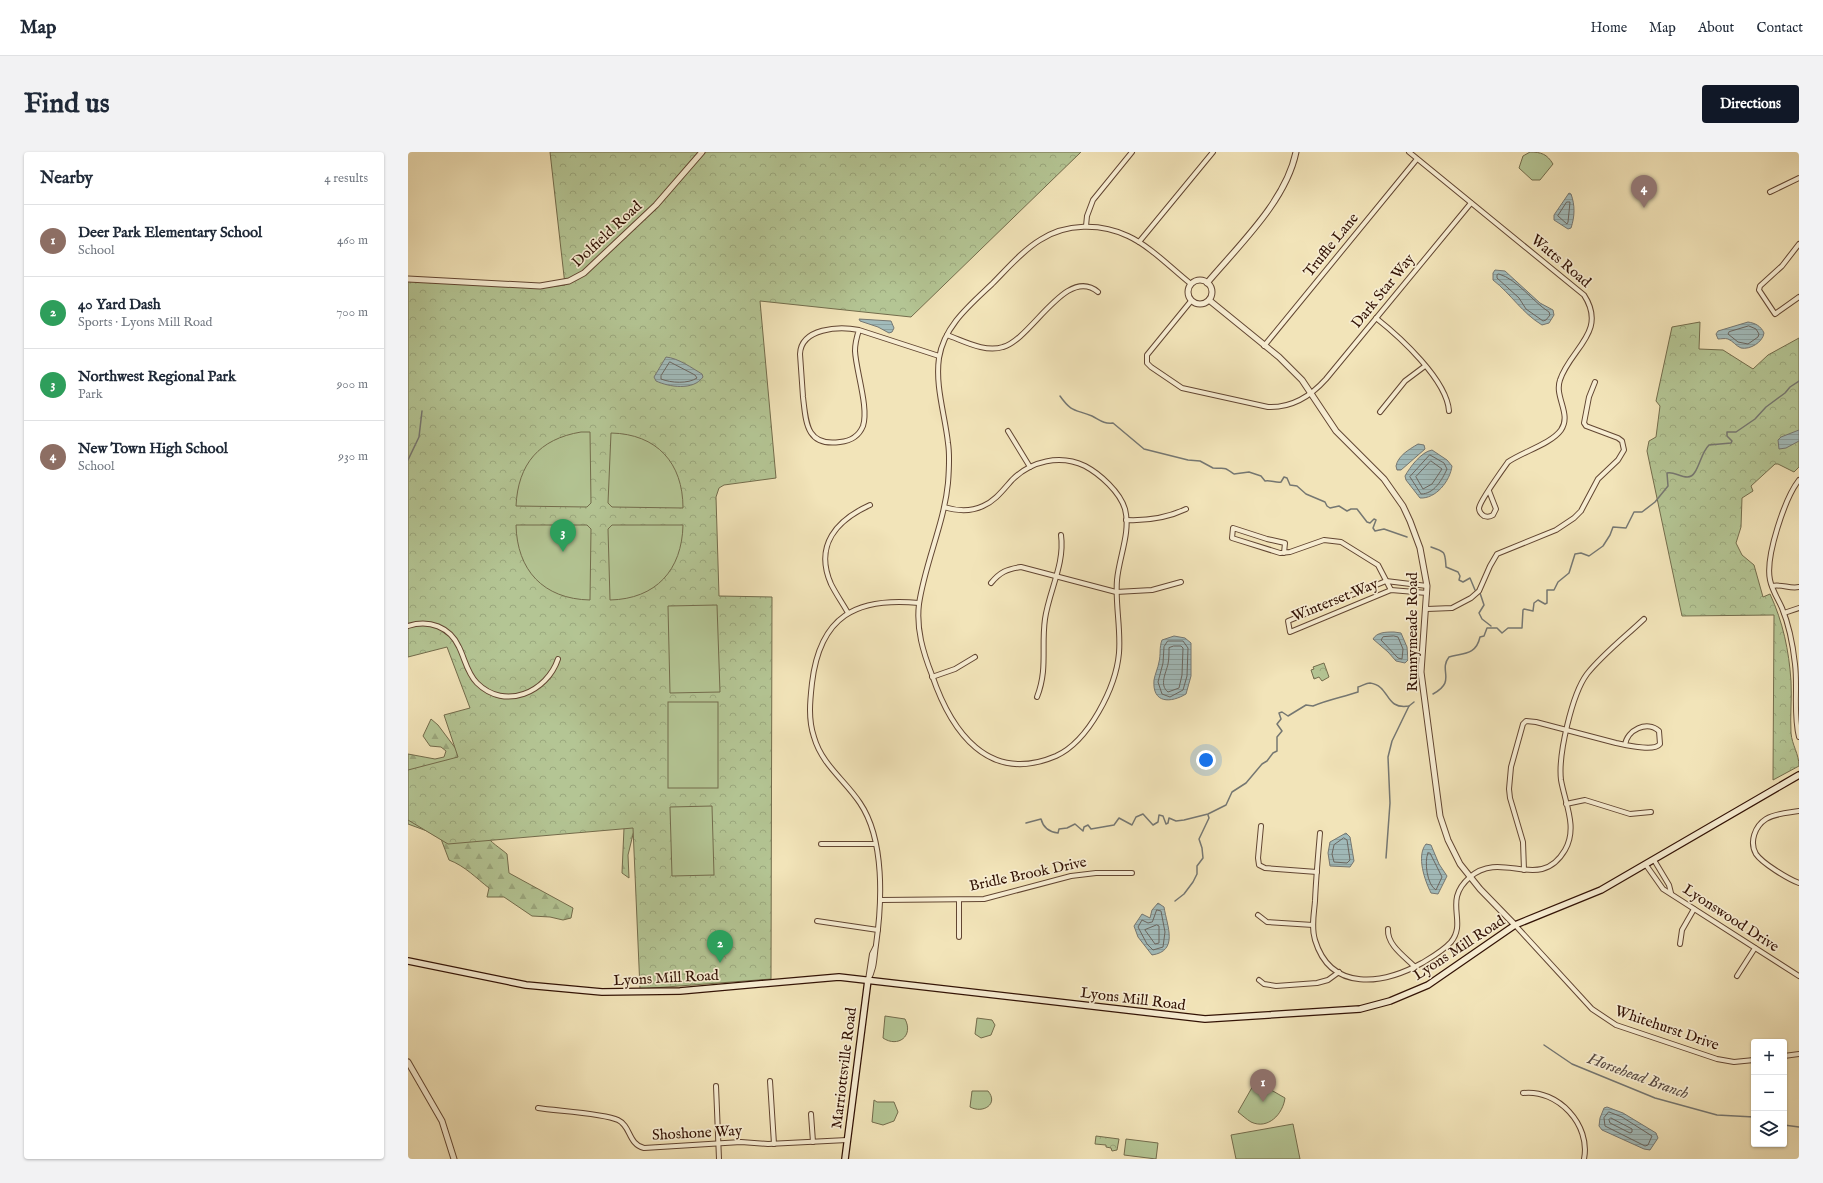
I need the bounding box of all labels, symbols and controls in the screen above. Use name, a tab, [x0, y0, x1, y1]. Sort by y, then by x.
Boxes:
text: Map	[20, 16, 56, 40]
text: Home	[1591, 19, 1627, 37]
text: Map	[1649, 19, 1676, 37]
text: About	[1698, 19, 1734, 37]
text: Contact	[1756, 19, 1803, 37]
button: Directions	[1702, 85, 1799, 123]
text: Find us	[24, 87, 110, 122]
text: Nearby	[40, 168, 93, 189]
text: 4 results	[324, 170, 368, 187]
pin: 4	[1631, 175, 1657, 208]
street label: Dolfield Road	[568, 196, 647, 271]
street label: Truffle Lane	[1299, 209, 1363, 281]
text: Deer Park Elementary School	[78, 223, 262, 242]
street label: Watts Road	[1527, 230, 1596, 292]
text: 1	[51, 232, 55, 249]
text: 460 m	[337, 232, 368, 249]
text: School	[78, 242, 115, 259]
street label: Dark Star Way	[1347, 249, 1419, 332]
text: 40 Yard Dash	[78, 295, 161, 314]
text: 2	[50, 304, 56, 321]
text: 700 m	[336, 304, 368, 321]
text: Sports · Lyons Mill Road	[78, 314, 213, 331]
text: Northwest Regional Park	[78, 367, 236, 386]
text: 3	[51, 376, 55, 393]
text: 900 m	[337, 376, 368, 393]
text: Park	[78, 386, 103, 403]
text: New Town High School	[78, 439, 228, 458]
text: 4	[50, 448, 56, 465]
text: 930 m	[338, 448, 368, 465]
text: School	[78, 458, 115, 475]
pin: 3	[550, 519, 576, 552]
street label: Runnymeade Road	[1403, 571, 1422, 692]
street label: Winterset Way	[1289, 574, 1382, 626]
your location	[1196, 750, 1216, 770]
street label: Bridle Brook Drive	[968, 852, 1088, 896]
street label: Lyonswood Drive	[1679, 880, 1783, 956]
street label: Lyons Mill Road	[1410, 911, 1509, 985]
pin: 2	[707, 930, 733, 963]
street label: Lyons Mill Road	[613, 966, 720, 990]
street label: Lyons Mill Road	[1079, 983, 1188, 1015]
street label: Whitehurst Drive	[1612, 1001, 1722, 1055]
street label: Marriottsville Road	[827, 1005, 861, 1130]
map controls	[1751, 1039, 1787, 1147]
button: +	[1751, 1039, 1787, 1075]
water label: Horsehead Branch	[1584, 1049, 1691, 1105]
pin: 1	[1250, 1069, 1276, 1102]
button: −	[1751, 1075, 1787, 1111]
button: layers	[1751, 1111, 1787, 1147]
street label: Shoshone Way	[651, 1121, 743, 1145]

